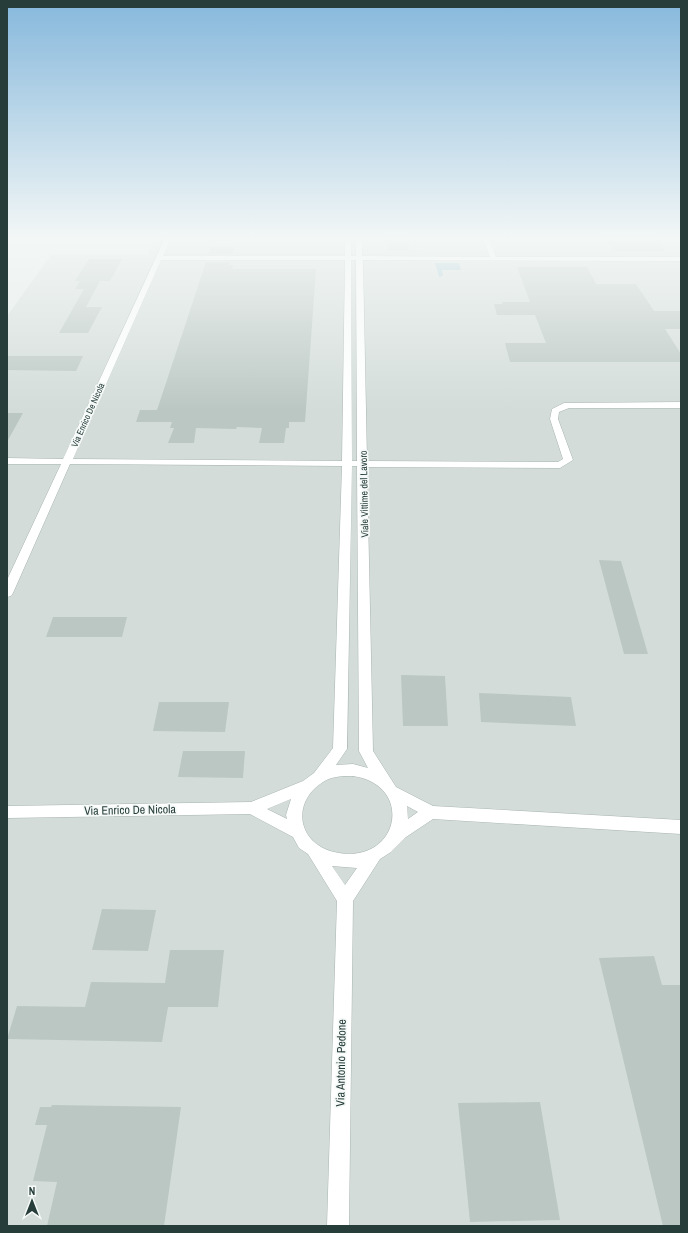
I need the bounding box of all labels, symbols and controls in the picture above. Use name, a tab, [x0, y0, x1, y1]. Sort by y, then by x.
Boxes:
street label: Via Enrico De Nicola	[69, 381, 107, 449]
street label: Viale Vittime del Lavoro	[357, 450, 371, 538]
street label: Via Enrico De Nicola	[84, 801, 177, 819]
street label: Via Antonio Pedone	[332, 1019, 350, 1107]
north arrow	[12, 1181, 52, 1221]
text: N	[29, 1184, 35, 1198]

